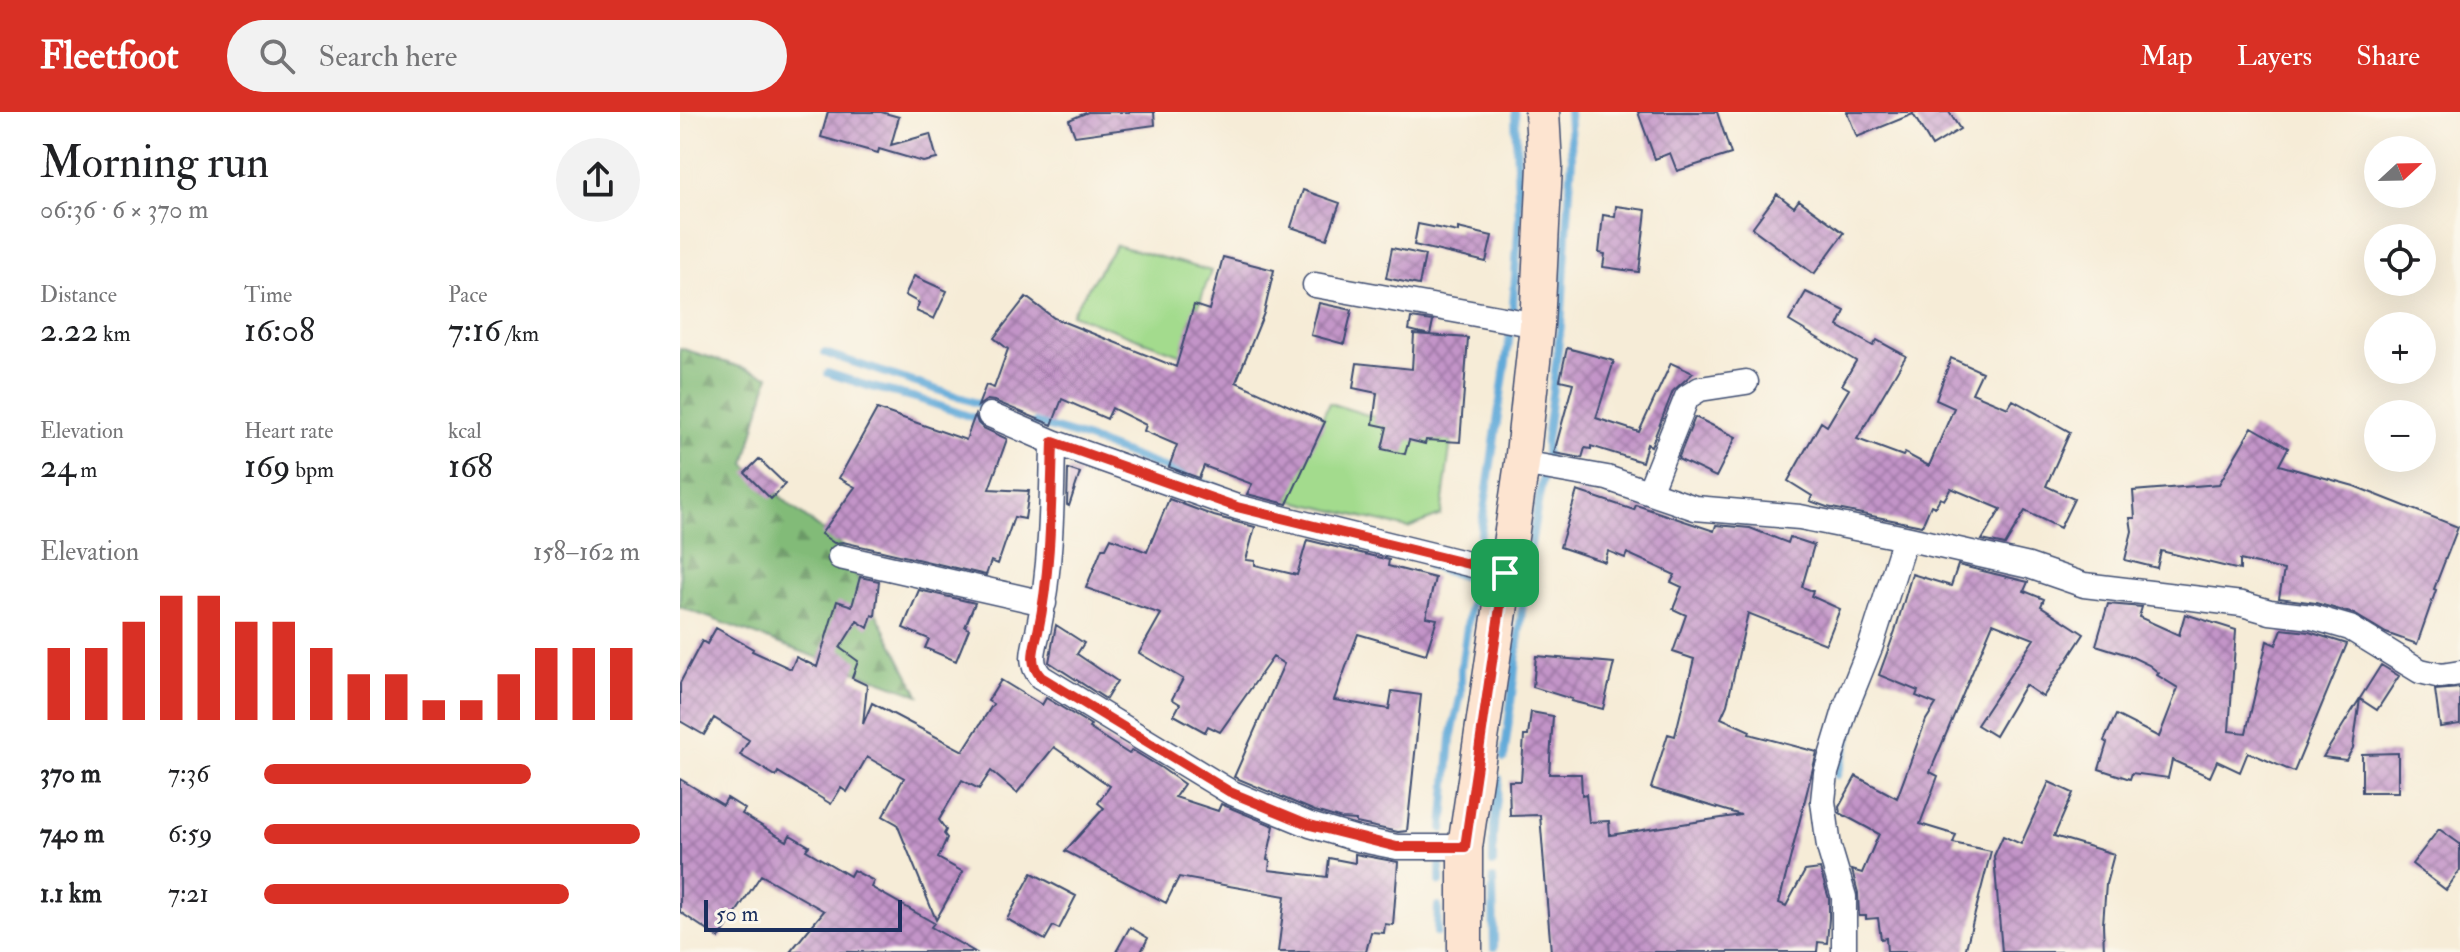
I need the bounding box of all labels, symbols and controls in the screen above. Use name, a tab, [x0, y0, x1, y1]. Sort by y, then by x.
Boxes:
search box	[227, 20, 787, 92]
text: Fleetfoot	[40, 32, 179, 80]
icon: search	[255, 34, 299, 78]
text: Search here	[319, 38, 457, 75]
text: Map	[2140, 39, 2193, 74]
text: Layers	[2237, 39, 2312, 74]
text: Share	[2356, 39, 2420, 74]
text: Morning run	[40, 136, 269, 191]
north arrow	[2364, 136, 2436, 208]
map controls	[2364, 136, 2436, 472]
button: share	[556, 138, 640, 222]
text: 06:36 · 6 × 370 m	[40, 194, 208, 226]
button: locate	[2364, 224, 2436, 296]
text: Distance	[40, 281, 117, 309]
text: Time	[244, 281, 292, 309]
text: Pace	[448, 281, 487, 309]
text: 2.22	[40, 309, 98, 352]
text: 16:08	[244, 309, 315, 352]
text: 7:16	[448, 309, 501, 352]
button: +	[2364, 312, 2436, 384]
text: km	[98, 320, 130, 348]
text: /km	[501, 320, 539, 348]
button: −	[2364, 400, 2436, 472]
text: Elevation	[40, 417, 124, 445]
text: Heart rate	[244, 417, 334, 445]
text: kcal	[448, 417, 482, 445]
text: 24	[40, 445, 76, 488]
text: 169	[244, 445, 291, 488]
text: 168	[448, 445, 493, 488]
text: m	[76, 456, 97, 484]
text: bpm	[291, 456, 334, 484]
text: Elevation	[40, 536, 139, 568]
text: 158–162 m	[533, 536, 640, 568]
pin	[1471, 539, 1539, 607]
icon: arrive	[1483, 551, 1527, 595]
text: 370 m	[40, 758, 101, 790]
text: 7:36	[168, 758, 209, 790]
text: 740 m	[40, 818, 104, 850]
text: 6:59	[168, 818, 212, 850]
text: 1.1 km	[40, 878, 102, 910]
text: 7:21	[168, 878, 209, 910]
scale bar	[704, 896, 902, 932]
text: 50 m	[716, 900, 758, 928]

